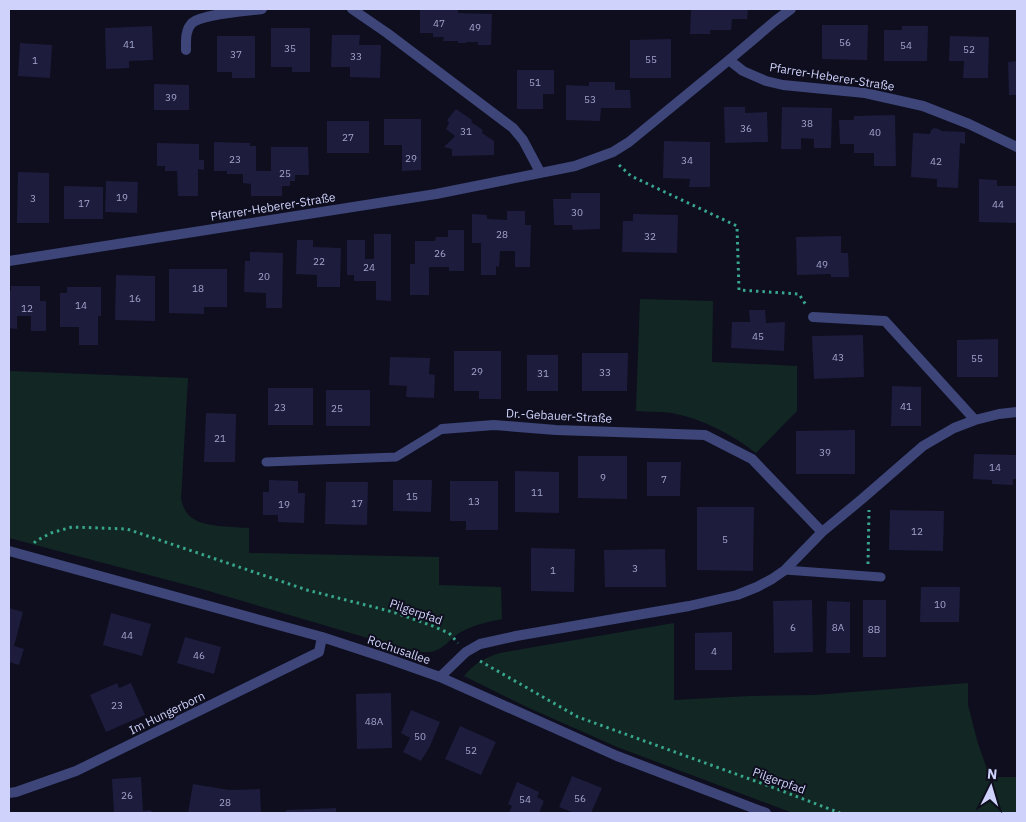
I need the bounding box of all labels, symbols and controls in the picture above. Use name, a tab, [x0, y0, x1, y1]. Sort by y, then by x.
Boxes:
house number: 47	[433, 17, 445, 30]
house number: 49	[469, 21, 481, 34]
house number: 56	[839, 36, 851, 49]
house number: 41	[123, 38, 135, 51]
house number: 54	[900, 39, 912, 52]
house number: 35	[284, 42, 296, 55]
house number: 52	[963, 43, 975, 56]
house number: 37	[230, 48, 242, 61]
house number: 33	[350, 50, 362, 63]
house number: 55	[645, 53, 657, 66]
house number: 1	[32, 54, 38, 67]
street label: Pfarrer-Heberer-Straße	[769, 59, 896, 94]
house number: 51	[529, 76, 541, 89]
house number: 39	[165, 91, 177, 104]
house number: 53	[584, 93, 596, 106]
house number: 38	[801, 117, 813, 130]
house number: 36	[740, 122, 752, 135]
house number: 31	[460, 125, 472, 138]
house number: 40	[869, 126, 881, 139]
house number: 27	[342, 131, 354, 144]
house number: 29	[405, 152, 417, 165]
house number: 23	[229, 153, 241, 166]
house number: 34	[681, 154, 693, 167]
house number: 42	[930, 155, 942, 168]
house number: 25	[279, 167, 291, 180]
street label: Pfarrer-Heberer-Straße	[209, 189, 337, 224]
house number: 19	[116, 191, 128, 204]
house number: 3	[30, 192, 36, 205]
house number: 17	[78, 197, 90, 210]
house number: 44	[992, 198, 1004, 211]
house number: 30	[571, 206, 583, 219]
house number: 28	[496, 228, 508, 241]
house number: 32	[644, 230, 656, 243]
house number: 26	[434, 247, 446, 260]
house number: 22	[313, 255, 325, 268]
house number: 49	[816, 258, 828, 271]
house number: 24	[363, 261, 375, 274]
house number: 20	[258, 270, 270, 283]
house number: 18	[192, 282, 204, 295]
house number: 16	[129, 292, 141, 305]
house number: 14	[75, 299, 87, 312]
house number: 12	[21, 302, 33, 315]
house number: 45	[752, 330, 764, 343]
house number: 43	[832, 351, 844, 364]
house number: 55	[971, 352, 983, 365]
house number: 29	[471, 365, 483, 378]
house number: 33	[599, 366, 611, 379]
house number: 31	[537, 367, 549, 380]
house number: 41	[900, 400, 912, 413]
house number: 23	[274, 401, 286, 414]
house number: 25	[331, 402, 343, 415]
street label: Dr.-Gebauer-Straße	[506, 405, 613, 426]
house number: 21	[214, 432, 226, 445]
house number: 39	[819, 446, 831, 459]
house number: 14	[989, 461, 1001, 474]
house number: 9	[600, 471, 606, 484]
house number: 7	[661, 473, 667, 486]
house number: 11	[531, 486, 543, 499]
house number: 15	[406, 490, 418, 503]
house number: 13	[468, 495, 480, 508]
house number: 17	[351, 497, 363, 510]
house number: 19	[278, 498, 290, 511]
house number: 12	[911, 525, 923, 538]
house number: 5	[722, 533, 728, 546]
house number: 3	[632, 562, 638, 575]
house number: 1	[550, 564, 556, 577]
street label: Pilgerpfad	[388, 595, 445, 628]
house number: 10	[934, 598, 946, 611]
house number: 6	[790, 621, 796, 634]
house number: 8A	[832, 621, 845, 634]
house number: 8B	[868, 623, 880, 636]
house number: 44	[121, 629, 133, 642]
street label: Rochusallee	[366, 632, 433, 667]
house number: 4	[711, 645, 717, 658]
house number: 46	[193, 649, 205, 662]
street label: Im Hungerborn	[126, 688, 207, 737]
house number: 23	[111, 699, 123, 712]
house number: 48A	[365, 715, 384, 728]
house number: 50	[414, 730, 426, 743]
house number: 52	[465, 744, 477, 757]
north arrow	[966, 762, 1016, 812]
street label: Pilgerpfad	[751, 764, 808, 797]
text: N	[986, 765, 998, 783]
house number: 26	[121, 789, 133, 802]
house number: 56	[574, 792, 586, 805]
house number: 54	[519, 793, 531, 806]
house number: 28	[219, 796, 231, 809]

